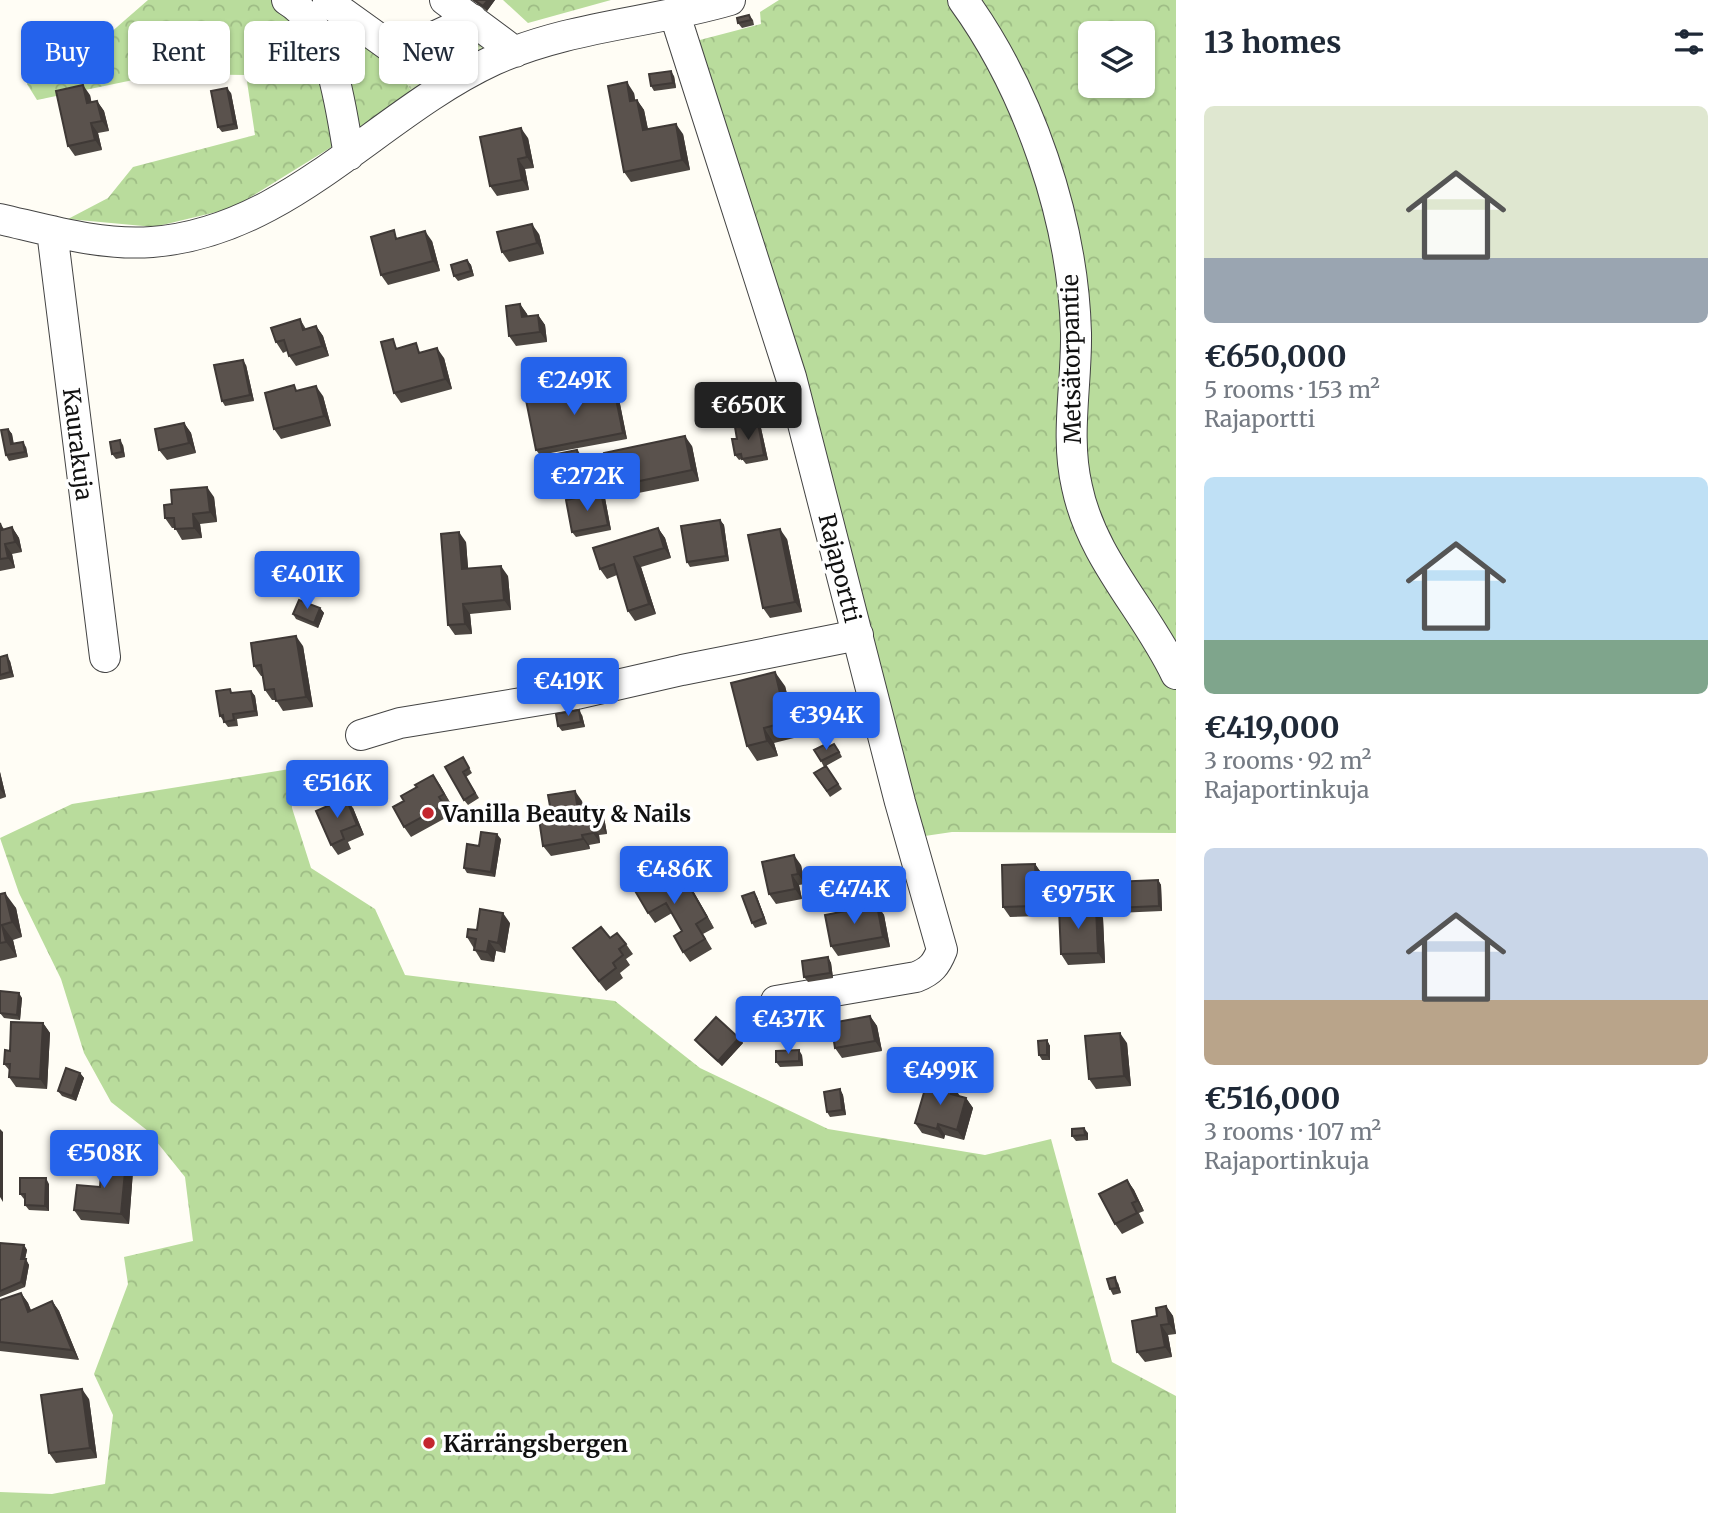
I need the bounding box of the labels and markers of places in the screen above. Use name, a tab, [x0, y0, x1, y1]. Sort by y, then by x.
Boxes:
pin: €249K	[525, 358, 623, 417]
pin: €650K	[699, 382, 797, 442]
pin: €272K	[538, 454, 636, 513]
pin: €401K	[258, 552, 356, 611]
pin: €419K	[519, 658, 617, 718]
pin: €394K	[777, 692, 875, 752]
pin: €516K	[288, 760, 386, 820]
place label: Vanilla Beauty & Nails	[441, 799, 691, 828]
marker: Vanilla Beauty & Nails	[420, 805, 436, 821]
pin: €486K	[625, 846, 723, 906]
pin: €474K	[805, 866, 903, 926]
pin: €975K	[1029, 872, 1127, 931]
pin: €437K	[739, 996, 837, 1056]
pin: €499K	[891, 1048, 989, 1107]
pin: €508K	[55, 1130, 153, 1190]
place label: Kärrängsbergen	[443, 1429, 628, 1458]
marker: Kärrängsbergen	[421, 1435, 437, 1451]

